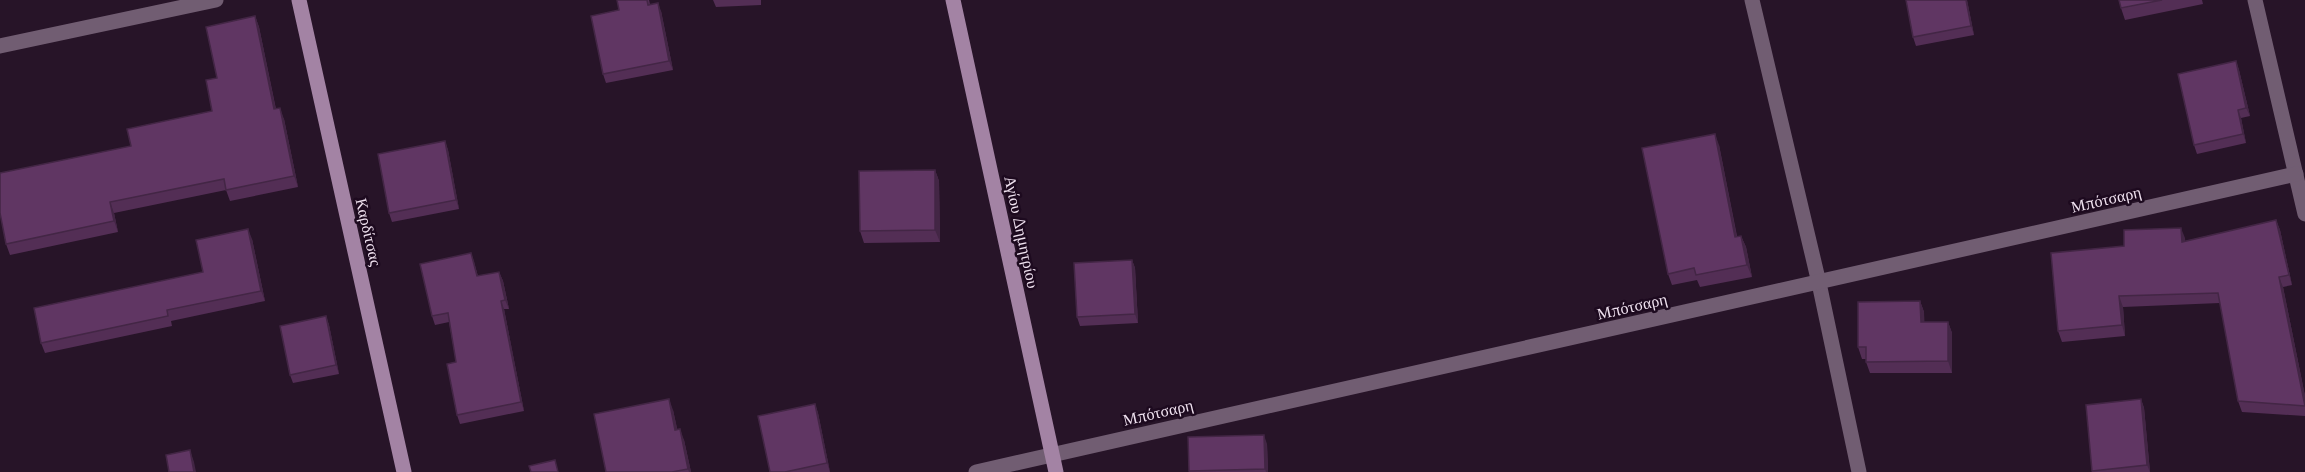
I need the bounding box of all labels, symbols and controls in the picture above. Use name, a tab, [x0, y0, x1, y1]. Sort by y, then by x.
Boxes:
street label: Αγίου Δημητρίου	[1000, 174, 1044, 290]
street label: Μπότσαρη	[2069, 181, 2143, 217]
street label: Καρδίτσας	[352, 196, 387, 268]
street label: Μπότσαρη	[1595, 288, 1669, 324]
street label: Μπότσαρη	[1121, 394, 1195, 430]

